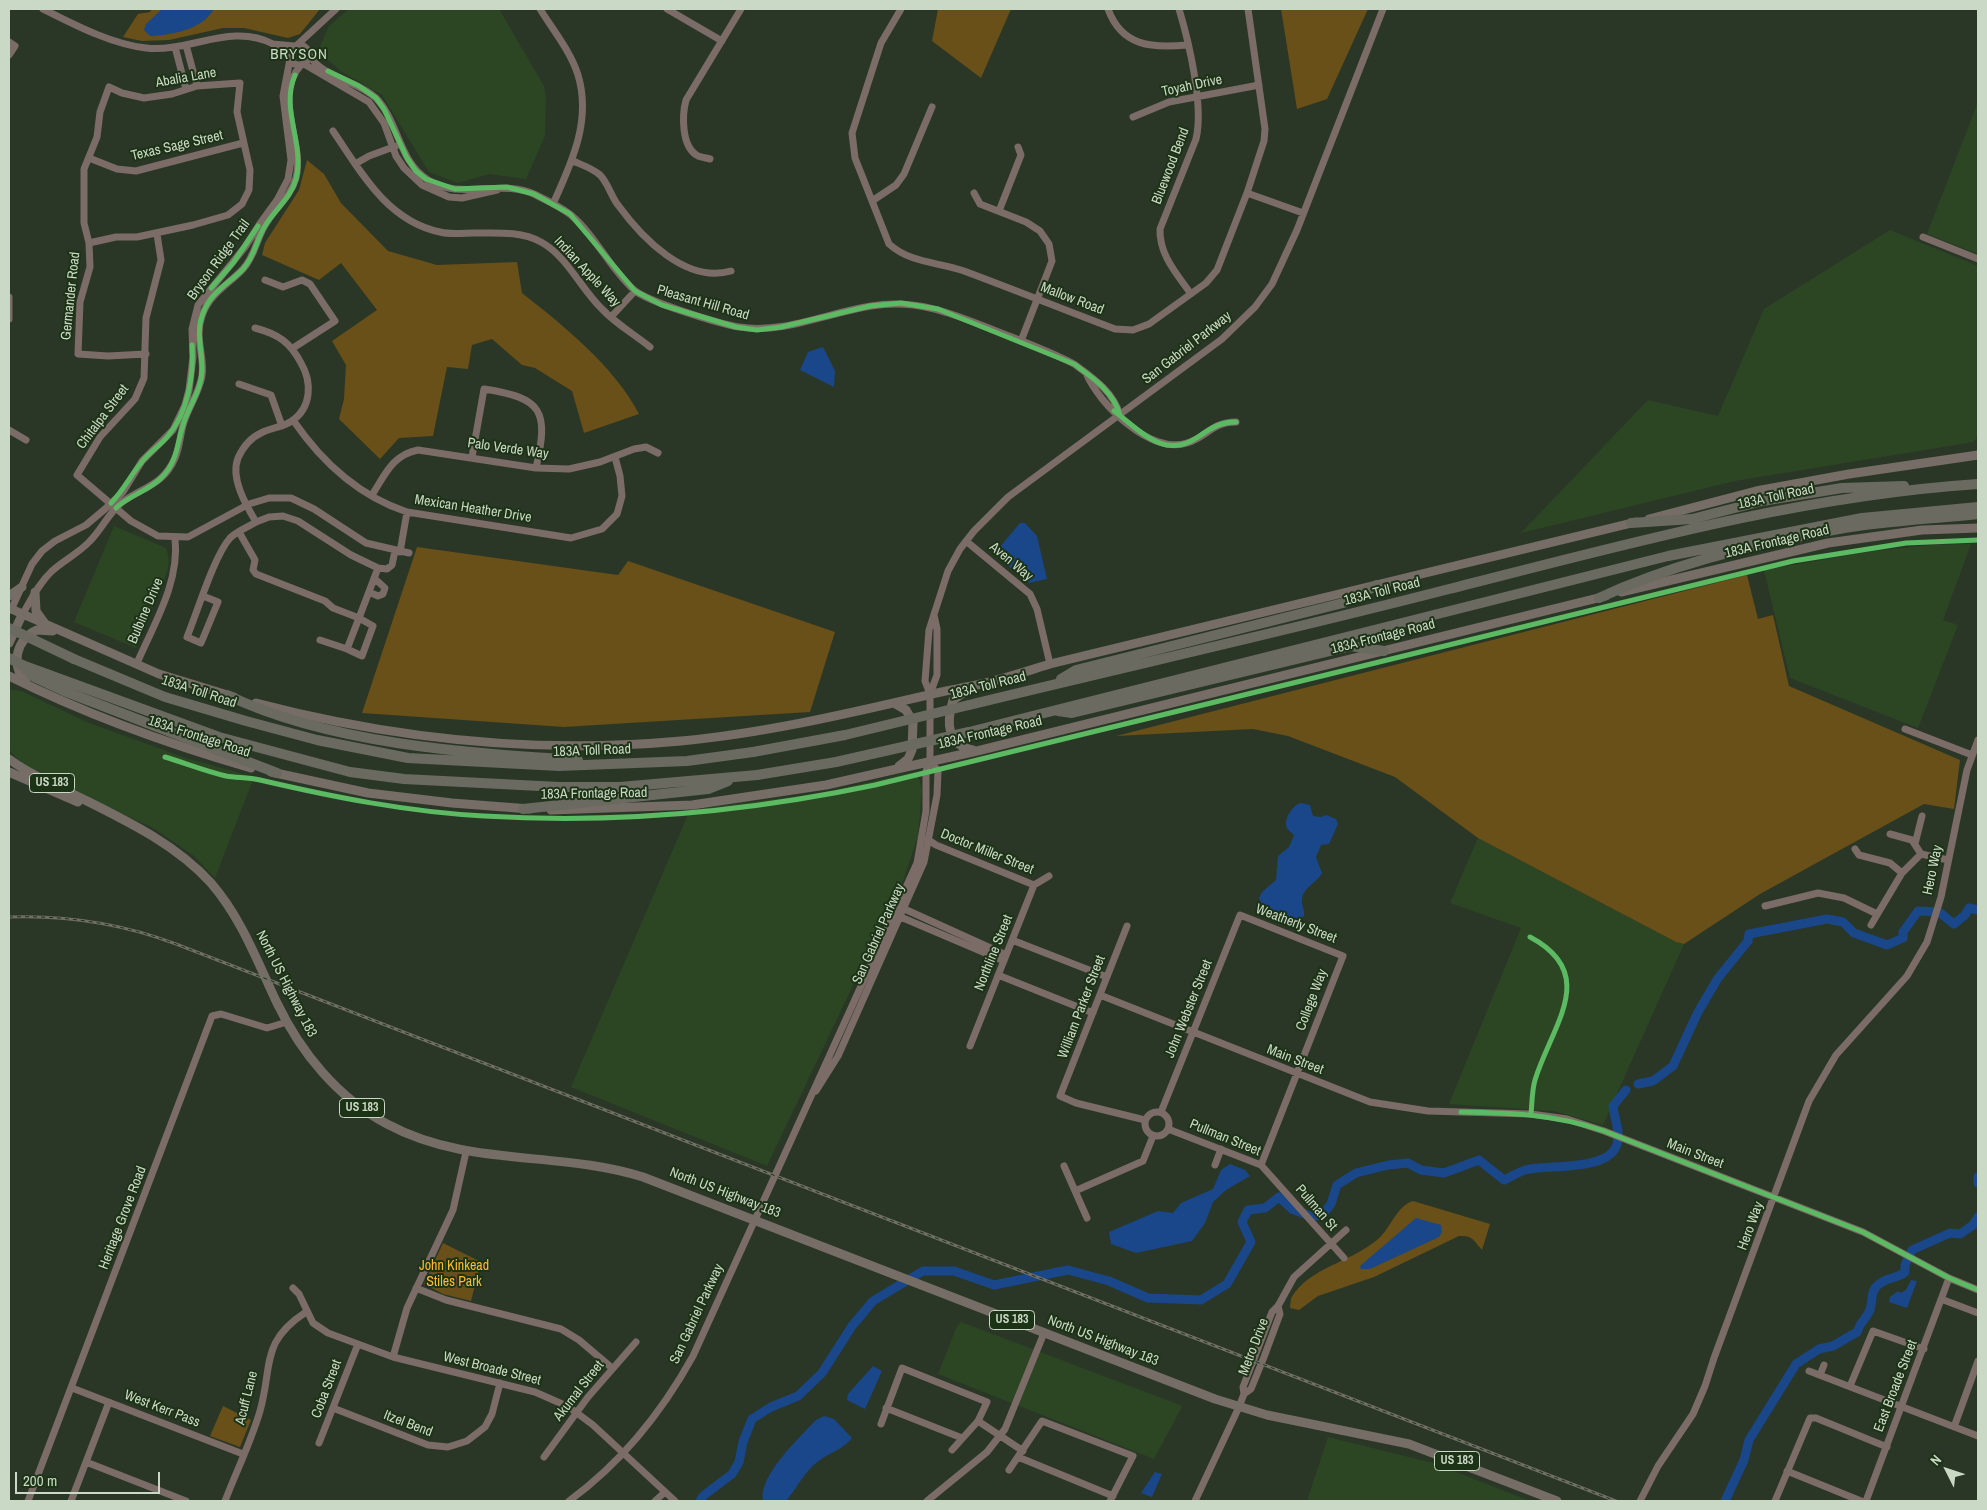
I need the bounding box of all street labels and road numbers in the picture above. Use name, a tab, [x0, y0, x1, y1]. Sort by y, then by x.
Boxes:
street label: Abalia Lane	[154, 64, 218, 92]
street label: Toyah Drive	[1160, 71, 1224, 101]
street label: Bluewood Bend	[1149, 125, 1193, 207]
street label: Texas Sage Street	[129, 127, 225, 165]
street label: Bryson Ridge Trail	[184, 217, 254, 303]
street label: Indian Apple Way	[550, 233, 624, 311]
street label: Germander Road	[58, 251, 84, 341]
street label: Mallow Road	[1038, 279, 1106, 319]
street label: Pleasant Hill Road	[655, 282, 751, 324]
street label: San Gabriel Parkway	[1139, 308, 1235, 388]
street label: Chitalpa Street	[73, 381, 133, 453]
street label: Palo Verde Way	[466, 435, 550, 463]
street label: 183A Toll Road	[1736, 481, 1816, 513]
street label: Mexican Heather Drive	[413, 491, 533, 527]
street label: 183A Frontage Road	[1723, 522, 1831, 562]
street label: Aven Way	[986, 539, 1036, 585]
street label: 183A Toll Road	[1342, 574, 1422, 610]
street label: Bulbine Drive	[125, 576, 167, 646]
street label: 183A Frontage Road	[1329, 616, 1437, 658]
street label: 183A Toll Road	[948, 668, 1028, 704]
street label: 183A Toll Road	[159, 672, 239, 712]
street label: 183A Frontage Road	[146, 713, 252, 761]
street label: 183A Frontage Road	[936, 713, 1044, 753]
street label: 183A Toll Road	[553, 741, 631, 761]
road number: US 183	[30, 774, 74, 792]
street label: 183A Frontage Road	[541, 785, 647, 803]
street label: Doctor Miller Street	[938, 826, 1036, 878]
street label: Hero Way	[1920, 844, 1946, 896]
street label: San Gabriel Parkway	[849, 881, 909, 987]
street label: Weatherly Street	[1253, 901, 1339, 947]
street label: Northline Street	[971, 913, 1017, 993]
street label: North US Highway 183	[252, 928, 320, 1040]
street label: William Parker Street	[1055, 953, 1109, 1061]
street label: John Webster Street	[1162, 957, 1216, 1061]
street label: College Way	[1293, 967, 1331, 1033]
street label: Main Street	[1264, 1042, 1326, 1078]
road number: US 183	[340, 1098, 384, 1118]
street label: Pullman Street	[1187, 1116, 1263, 1160]
street label: Main Street	[1664, 1136, 1726, 1172]
street label: Heritage Grove Road	[96, 1164, 150, 1272]
street label: North US Highway 183	[667, 1164, 783, 1222]
street label: Pullman St	[1291, 1182, 1341, 1234]
street label: Hero Way	[1734, 1199, 1768, 1253]
street label: San Gabriel Parkway	[666, 1261, 728, 1367]
road number: US 183	[990, 1310, 1034, 1330]
street label: North US Highway 183	[1045, 1312, 1161, 1370]
street label: Metro Drive	[1235, 1316, 1273, 1378]
street label: East Broade Street	[1871, 1338, 1921, 1434]
street label: West Broade Street	[441, 1349, 543, 1389]
street label: Coba Street	[308, 1357, 346, 1421]
street label: Akumal Street	[550, 1357, 608, 1425]
street label: Acuff Lane	[232, 1369, 262, 1427]
street label: West Kerr Pass	[122, 1387, 202, 1431]
street label: Itzel Bend	[381, 1407, 435, 1441]
road number: US 183	[1434, 1452, 1480, 1470]

